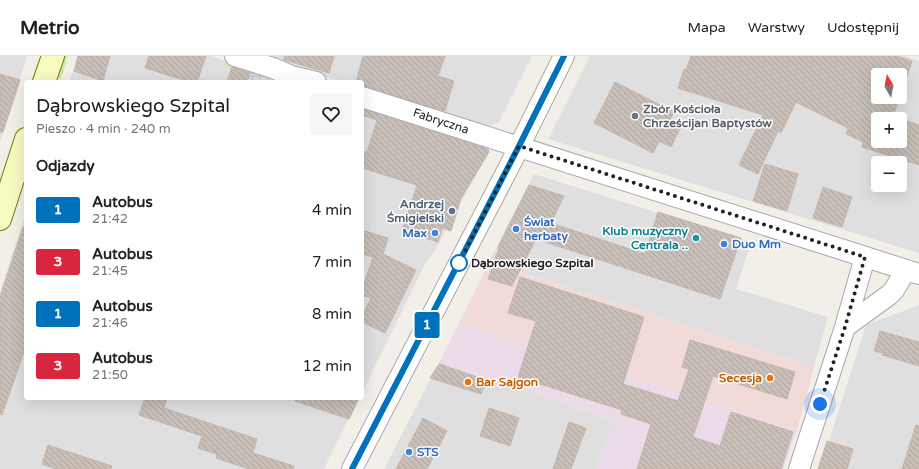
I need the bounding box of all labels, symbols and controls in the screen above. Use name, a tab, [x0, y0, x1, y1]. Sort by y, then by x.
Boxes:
text: Metrio	[20, 17, 80, 39]
text: Mapa	[688, 19, 726, 36]
text: Warstwy	[748, 19, 805, 36]
text: Udostępnij	[827, 19, 899, 36]
north arrow	[871, 68, 907, 104]
map controls	[871, 68, 907, 192]
button: heart	[310, 93, 352, 135]
text: Dąbrowskiego Szpital	[36, 95, 230, 117]
place label: Zbór Kościoła Chrześcijan Baptystów	[643, 102, 772, 131]
street label: Fabryczna	[411, 105, 471, 137]
marker: Zbór Kościoła Chrześcijan Baptystów	[630, 111, 640, 121]
button: +	[871, 112, 907, 148]
text: Pieszo · 4 min · 240 m	[36, 121, 171, 137]
button: −	[871, 156, 907, 192]
text: Odjazdy	[36, 157, 95, 175]
text: Autobus	[92, 193, 153, 211]
place label: Andrzej Śmigielski	[387, 197, 444, 226]
text: 1	[54, 201, 62, 218]
text: 4 min	[312, 201, 352, 219]
marker: Andrzej Śmigielski	[447, 206, 457, 216]
text: 21:42	[92, 211, 128, 227]
place label: Świat herbaty	[524, 215, 568, 244]
marker: Świat herbaty	[511, 224, 521, 234]
place label: Klub muzyczny Centrala ..	[602, 224, 689, 252]
place label: Max	[402, 226, 427, 240]
marker: Max	[430, 228, 440, 238]
marker: Klub muzyczny Centrala ..	[691, 233, 701, 243]
place label: Duo Mm	[732, 237, 781, 251]
marker: Duo Mm	[719, 239, 729, 249]
text: Autobus	[92, 245, 153, 263]
text: 3	[54, 253, 62, 270]
text: 7 min	[312, 253, 352, 271]
marker: Dąbrowskiego Szpital	[450, 254, 468, 272]
place label: Dąbrowskiego Szpital	[471, 256, 594, 271]
text: 21:45	[92, 263, 128, 279]
text: Autobus	[92, 297, 153, 315]
text: 1	[54, 305, 62, 322]
text: 8 min	[312, 305, 352, 323]
line badge: 1	[414, 312, 440, 338]
text: 21:46	[92, 315, 128, 331]
text: 1	[423, 316, 431, 333]
text: Autobus	[92, 349, 153, 367]
text: 3	[54, 357, 62, 374]
text: 12 min	[303, 357, 352, 375]
text: 21:50	[92, 367, 128, 383]
place label: Secesja	[719, 371, 762, 386]
marker: Secesja	[765, 373, 775, 383]
place label: Bar Sajgon	[476, 375, 538, 390]
marker: Bar Sajgon	[463, 377, 473, 387]
your location	[810, 394, 830, 414]
place label: STS	[417, 445, 439, 459]
marker: STS	[404, 447, 414, 457]

